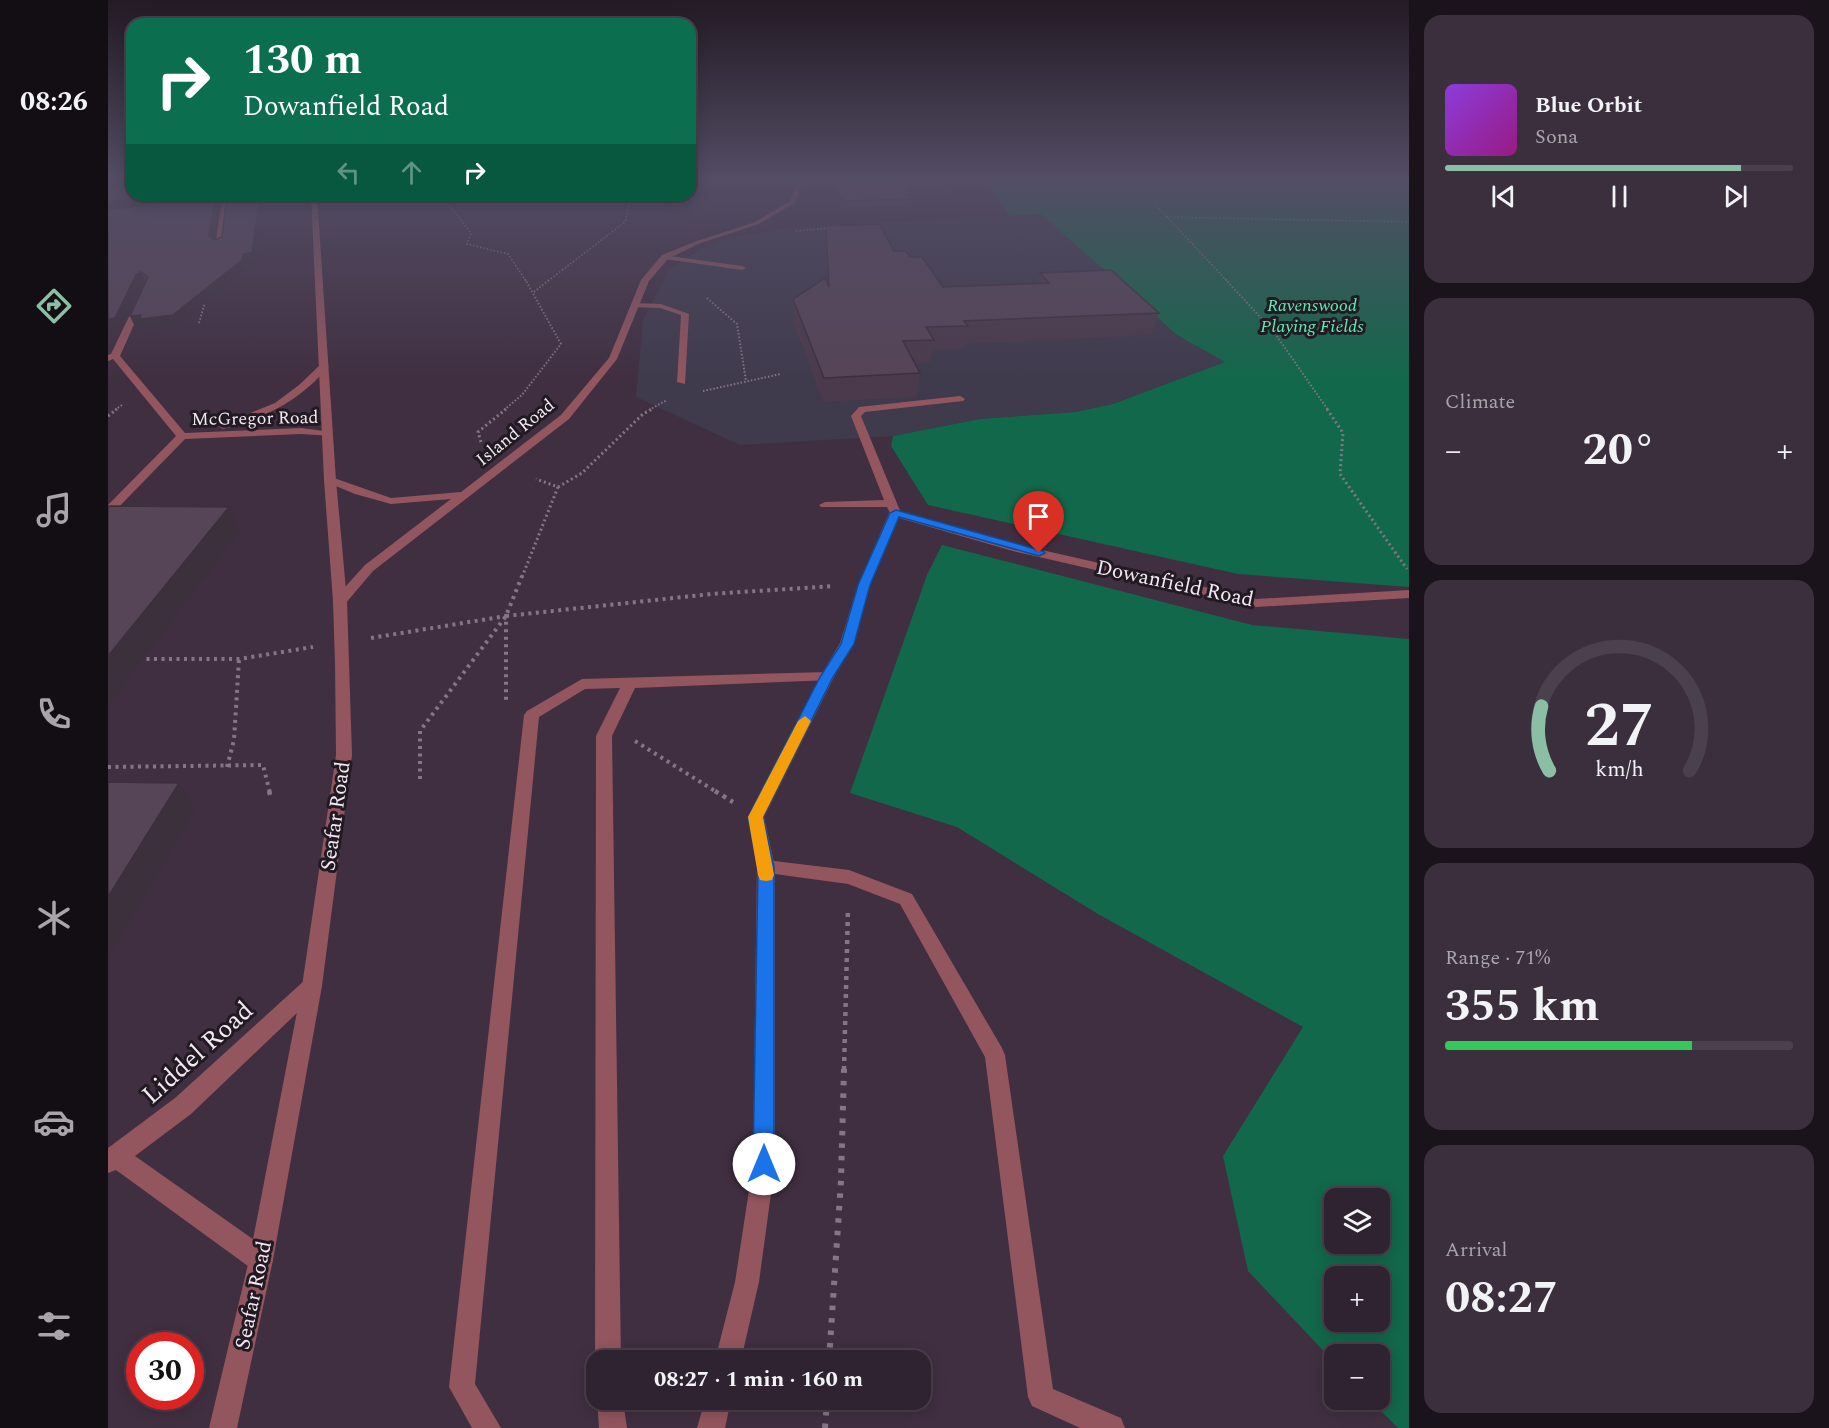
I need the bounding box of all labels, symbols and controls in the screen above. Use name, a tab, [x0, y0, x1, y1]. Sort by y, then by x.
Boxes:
text: 130 m	[243, 29, 362, 92]
icon: right	[144, 42, 222, 120]
text: 08:26	[20, 81, 88, 123]
text: Dowanfield Road	[243, 86, 449, 128]
text: Blue Orbit	[1535, 89, 1642, 122]
text: Sona	[1535, 122, 1578, 152]
icon: left	[332, 156, 365, 189]
icon: ahead	[395, 156, 428, 189]
icon: right	[458, 156, 491, 189]
icon: previous	[1487, 180, 1520, 213]
icon: pause	[1603, 180, 1636, 213]
icon: next	[1719, 180, 1752, 213]
icon: directions	[33, 285, 75, 327]
park label: Ravenswood Playing Fields	[1260, 292, 1364, 340]
text: Climate	[1445, 387, 1515, 417]
street label: Island Road	[470, 392, 561, 473]
street label: McGregor Road	[191, 404, 319, 433]
text: 20°	[1583, 416, 1656, 485]
text: −	[1445, 426, 1462, 476]
text: +	[1777, 426, 1793, 476]
icon: music	[33, 489, 75, 531]
pin	[1013, 491, 1064, 553]
icon: arrive	[1022, 500, 1055, 533]
street label: Dowanfield Road	[1093, 552, 1256, 616]
text: 27	[1584, 679, 1654, 774]
icon: phone	[33, 693, 75, 735]
text: km/h	[1595, 753, 1643, 786]
street label: Seafar Road	[312, 759, 360, 873]
icon: climate	[33, 897, 75, 939]
text: Range · 71%	[1445, 943, 1550, 973]
text: 355 km	[1445, 972, 1600, 1041]
street label: Liddel Road	[133, 991, 263, 1114]
icon: car	[33, 1101, 75, 1143]
position arrow	[732, 1132, 796, 1196]
map controls	[1324, 1188, 1390, 1410]
button: layers	[1324, 1188, 1390, 1254]
text: Arrival	[1445, 1235, 1507, 1265]
street label: Seafar Road	[227, 1238, 281, 1352]
text: 08:27	[1445, 1264, 1558, 1333]
button: +	[1324, 1266, 1390, 1332]
icon: filters	[33, 1305, 75, 1347]
speed limit sign: 30	[126, 1332, 204, 1410]
button: −	[1324, 1344, 1390, 1410]
text: 08:27 · 1 min · 160 m	[654, 1363, 863, 1396]

